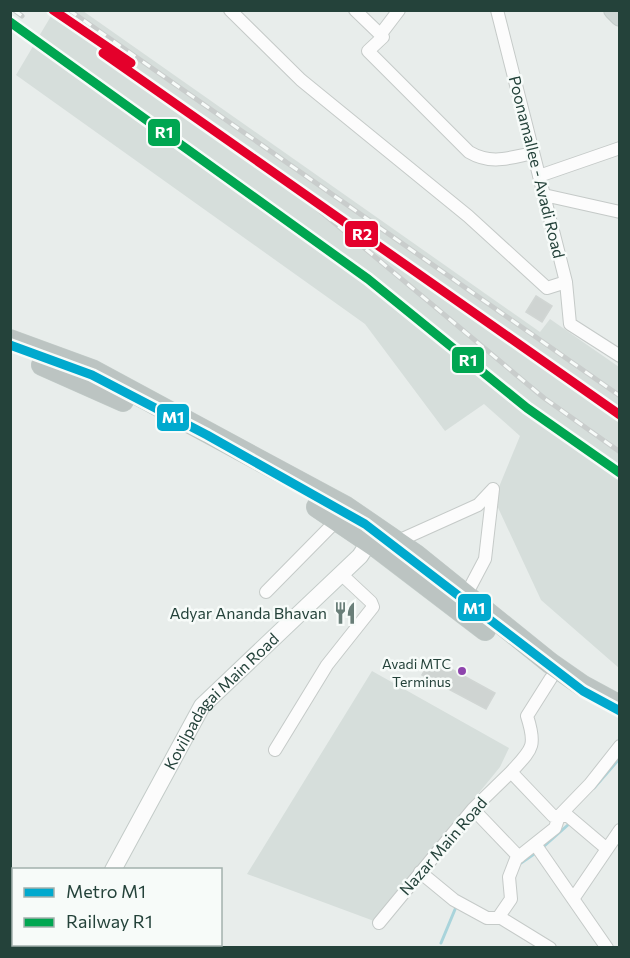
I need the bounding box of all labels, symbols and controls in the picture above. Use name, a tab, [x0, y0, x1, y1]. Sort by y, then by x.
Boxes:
street label: Poonamallee - Avadi Road	[506, 74, 569, 260]
line badge: R1	[147, 118, 181, 147]
text: R1	[155, 122, 173, 141]
line badge: R2	[344, 220, 379, 248]
text: R2	[352, 224, 372, 243]
line badge: R1	[451, 346, 485, 374]
text: R1	[459, 350, 477, 369]
line badge: M1	[156, 403, 190, 432]
text: M1	[162, 407, 184, 426]
line badge: M1	[457, 593, 492, 622]
text: M1	[463, 598, 485, 617]
restaurant icon: Adyar Ananda Bhavan	[332, 600, 358, 626]
place label: Adyar Ananda Bhavan	[169, 603, 327, 622]
street label: Kovilpadagai Main Road	[159, 629, 282, 773]
place label: Avadi MTC Terminus	[382, 655, 451, 690]
marker: Avadi MTC Terminus	[456, 665, 468, 677]
street label: Nazar Main Road	[395, 793, 490, 898]
legend	[12, 868, 222, 946]
text: Metro M1	[66, 880, 146, 902]
text: Railway R1	[66, 910, 153, 932]

